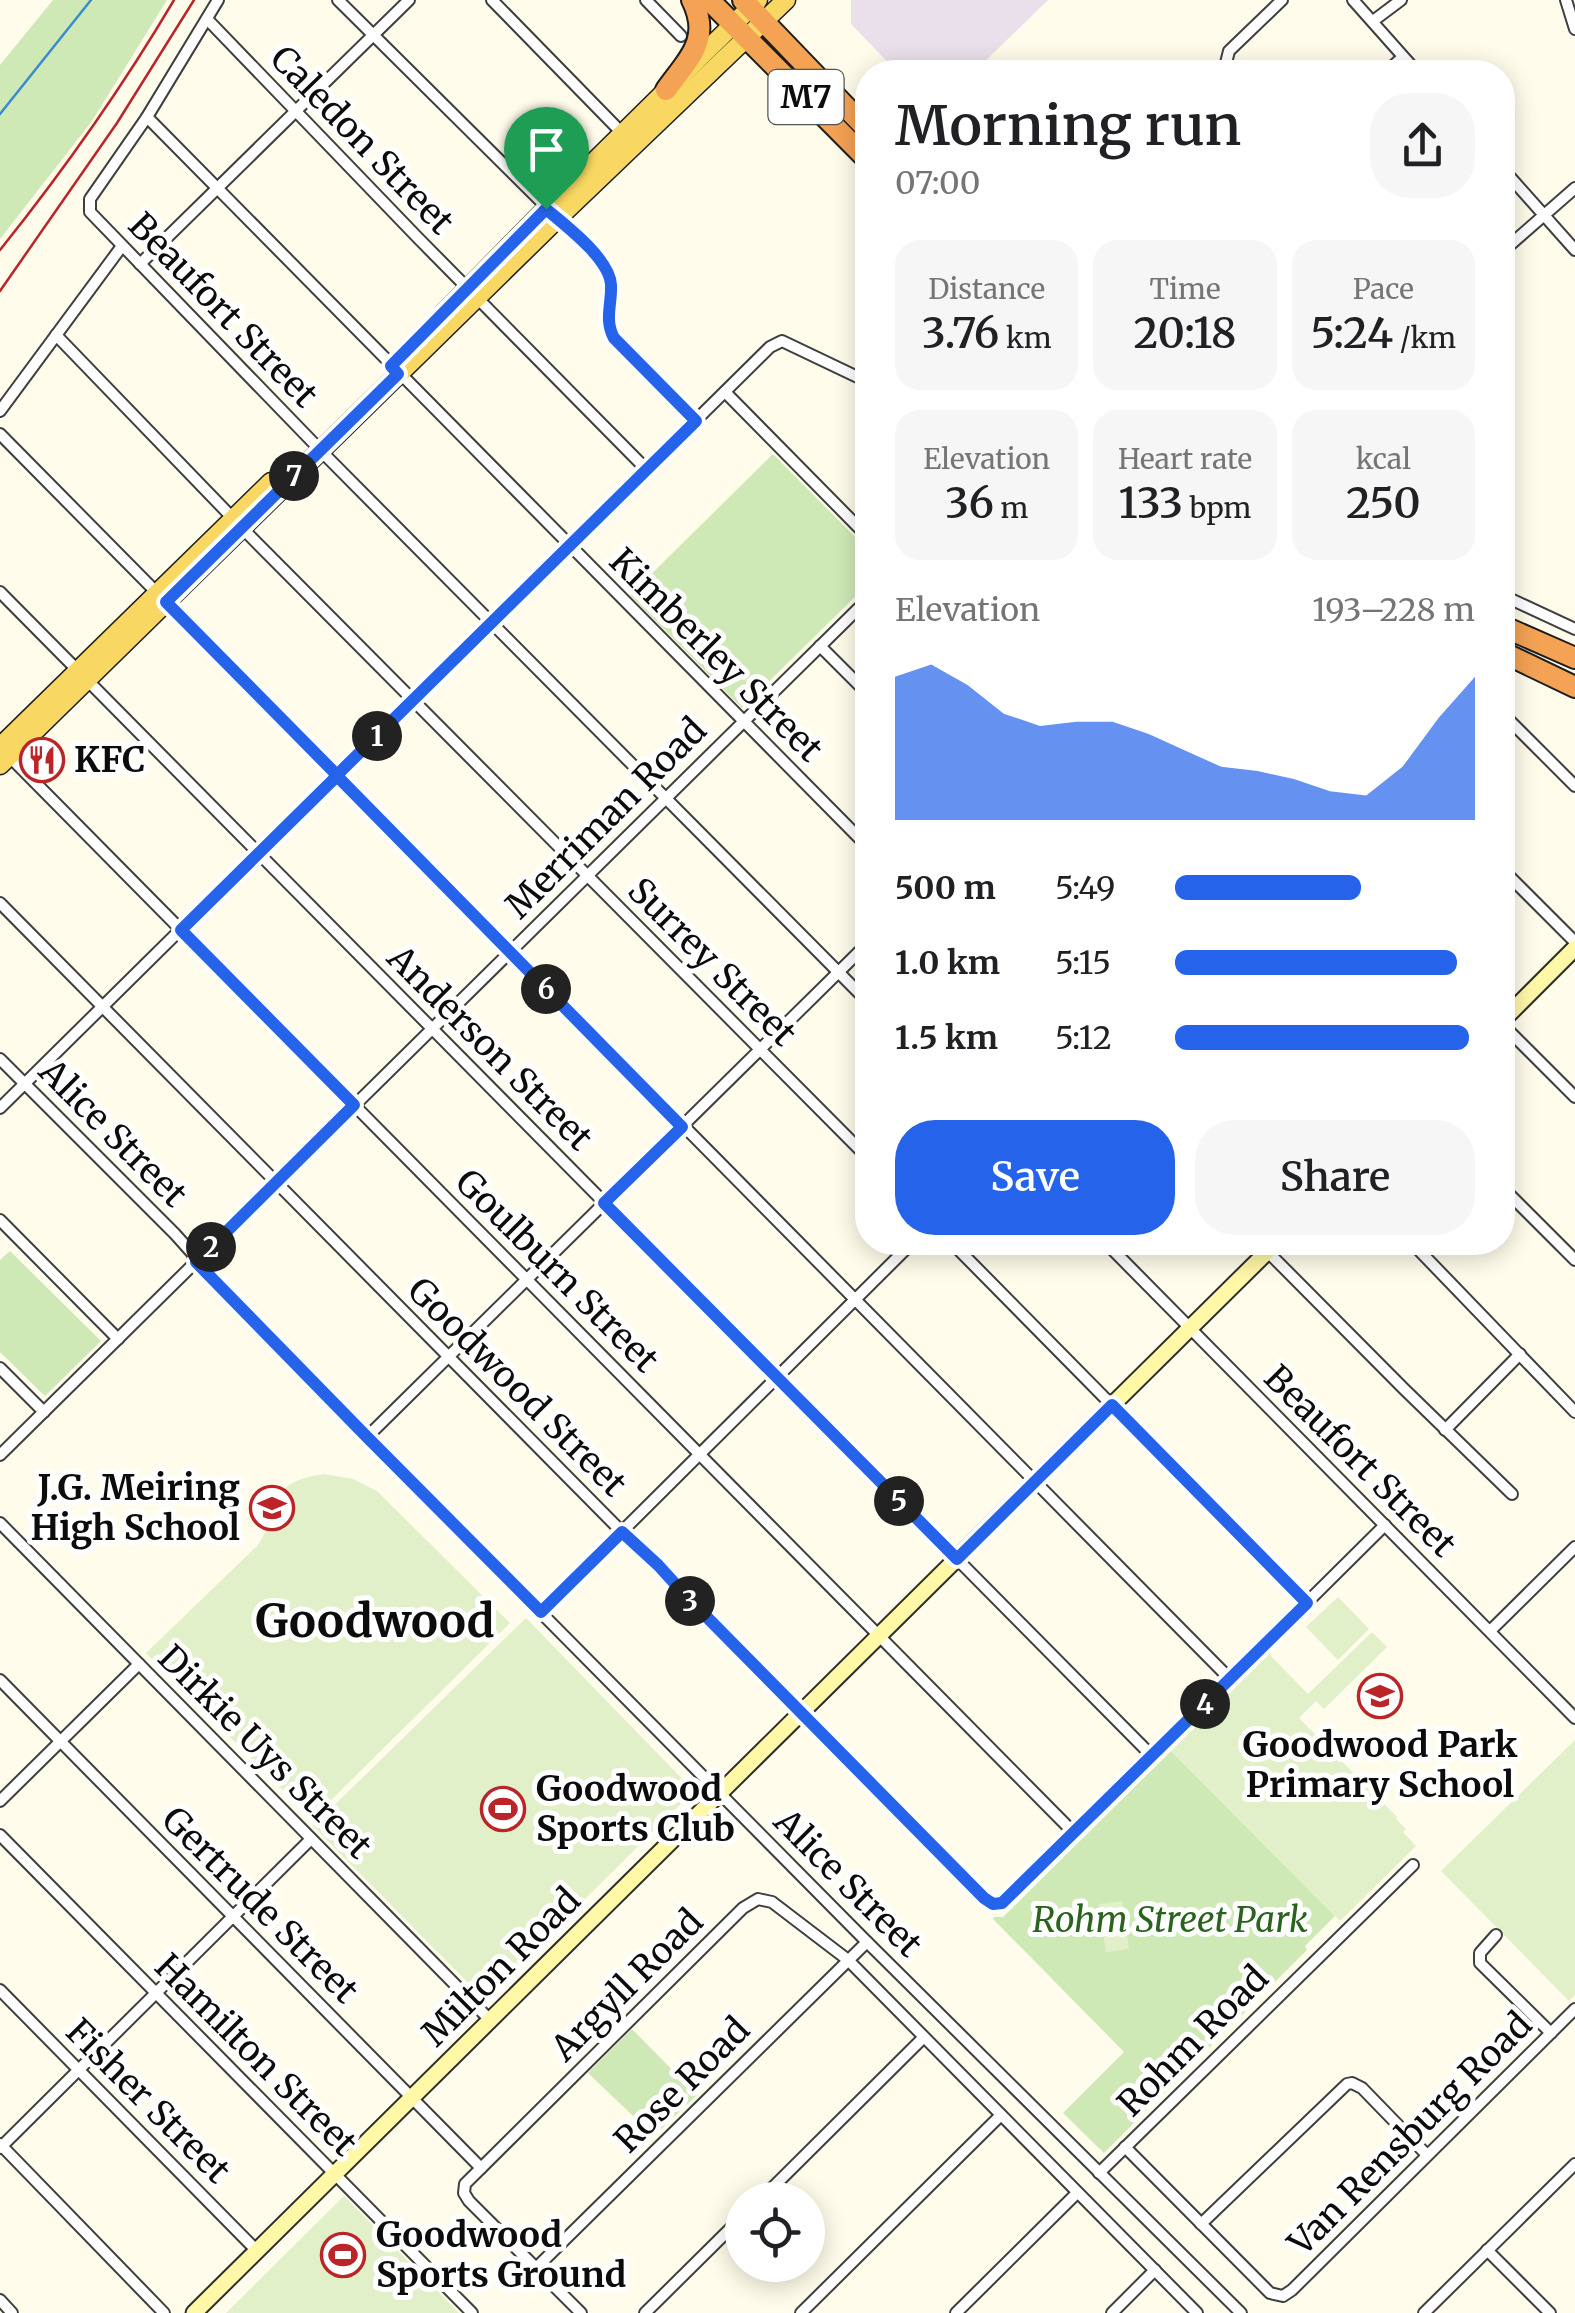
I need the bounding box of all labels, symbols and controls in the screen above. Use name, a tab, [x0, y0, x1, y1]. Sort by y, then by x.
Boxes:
street label: Caledon Street	[261, 37, 463, 244]
road number: M7	[768, 70, 844, 124]
text: Morning run	[895, 91, 1241, 160]
button: share	[1370, 93, 1475, 198]
pin	[504, 107, 589, 210]
icon: arrive	[519, 122, 574, 177]
text: 07:00	[895, 163, 981, 203]
street label: Beaufort Street	[119, 204, 327, 417]
text: Distance	[928, 271, 1045, 307]
text: Time	[1149, 271, 1220, 307]
text: Pace	[1353, 271, 1414, 307]
text: 3.76	[922, 307, 999, 359]
text: 20:18	[1133, 307, 1237, 359]
text: 5:24	[1311, 307, 1393, 359]
text: km	[999, 320, 1052, 356]
text: /km	[1393, 320, 1456, 356]
text: Elevation	[923, 441, 1050, 477]
text: Heart rate	[1118, 441, 1252, 477]
text: kcal	[1356, 441, 1411, 477]
pin: 7	[269, 451, 319, 501]
text: 7	[286, 458, 302, 494]
text: 36	[945, 477, 994, 529]
text: 133	[1119, 477, 1183, 529]
text: 250	[1346, 477, 1421, 529]
text: m	[994, 490, 1028, 526]
text: bpm	[1183, 490, 1251, 526]
street label: Kimberley Street	[600, 539, 832, 771]
text: Elevation	[895, 590, 1040, 630]
text: 193–228 m	[1312, 590, 1475, 630]
street label: Merriman Road	[497, 709, 715, 927]
pin: 1	[352, 711, 402, 761]
text: 1	[371, 718, 383, 754]
restaurant icon: KFC	[19, 737, 65, 783]
place label: KFC	[74, 738, 145, 782]
text: 500 m	[895, 868, 996, 908]
text: 5:49	[1055, 868, 1115, 908]
street label: Surrey Street	[619, 869, 806, 1056]
street label: Anderson Street	[378, 936, 602, 1160]
text: 1.0 km	[895, 943, 1000, 983]
text: 5:15	[1055, 943, 1111, 983]
pin: 6	[521, 964, 571, 1014]
text: 6	[537, 971, 555, 1007]
text: 1.5 km	[895, 1018, 998, 1058]
text: 5:12	[1055, 1018, 1112, 1058]
street label: Alice Street	[29, 1049, 196, 1216]
button: Save	[895, 1120, 1175, 1235]
button: Share	[1195, 1120, 1475, 1235]
street label: Goulburn Street	[446, 1160, 668, 1382]
pin: 2	[186, 1222, 236, 1272]
text: 2	[203, 1229, 219, 1265]
street label: Goodwood Street	[398, 1268, 636, 1506]
street label: Beaufort Street	[1255, 1356, 1465, 1566]
place label: J.G. Meiring High School	[30, 1466, 240, 1550]
pin: 5	[874, 1476, 924, 1526]
text: 5	[891, 1483, 907, 1519]
school or university icon: J.G. Meiring High School	[249, 1485, 295, 1531]
pin: 3	[665, 1576, 715, 1626]
text: 3	[682, 1583, 698, 1619]
district label: Goodwood	[255, 1593, 495, 1649]
street label: Dirkie Uys Street	[149, 1636, 381, 1868]
school or university icon: Goodwood Park Primary School	[1357, 1673, 1403, 1719]
pin: 4	[1180, 1679, 1230, 1729]
text: 4	[1196, 1686, 1214, 1722]
place label: Goodwood Park Primary School	[1243, 1723, 1518, 1807]
place label: Goodwood Sports Club	[536, 1767, 735, 1851]
sports icon: Goodwood Sports Club	[480, 1786, 526, 1832]
street label: Gertrude Street	[153, 1798, 368, 2013]
street label: Alice Street	[764, 1799, 931, 1966]
street label: Milton Road	[413, 1879, 589, 2055]
park label: Rohm Street Park	[1032, 1898, 1308, 1942]
street label: Argyll Road	[541, 1900, 712, 2071]
street label: Hamilton Street	[146, 1945, 367, 2166]
street label: Rohm Road	[1108, 1956, 1278, 2126]
street label: Van Rensburg Road	[1278, 2003, 1541, 2266]
street label: Rose Road	[605, 2008, 759, 2162]
street label: Fisher Street	[57, 2010, 240, 2193]
map controls	[725, 2182, 825, 2282]
button: locate	[725, 2182, 825, 2282]
place label: Goodwood Sports Ground	[376, 2213, 626, 2297]
sports icon: Goodwood Sports Ground	[320, 2232, 366, 2278]

